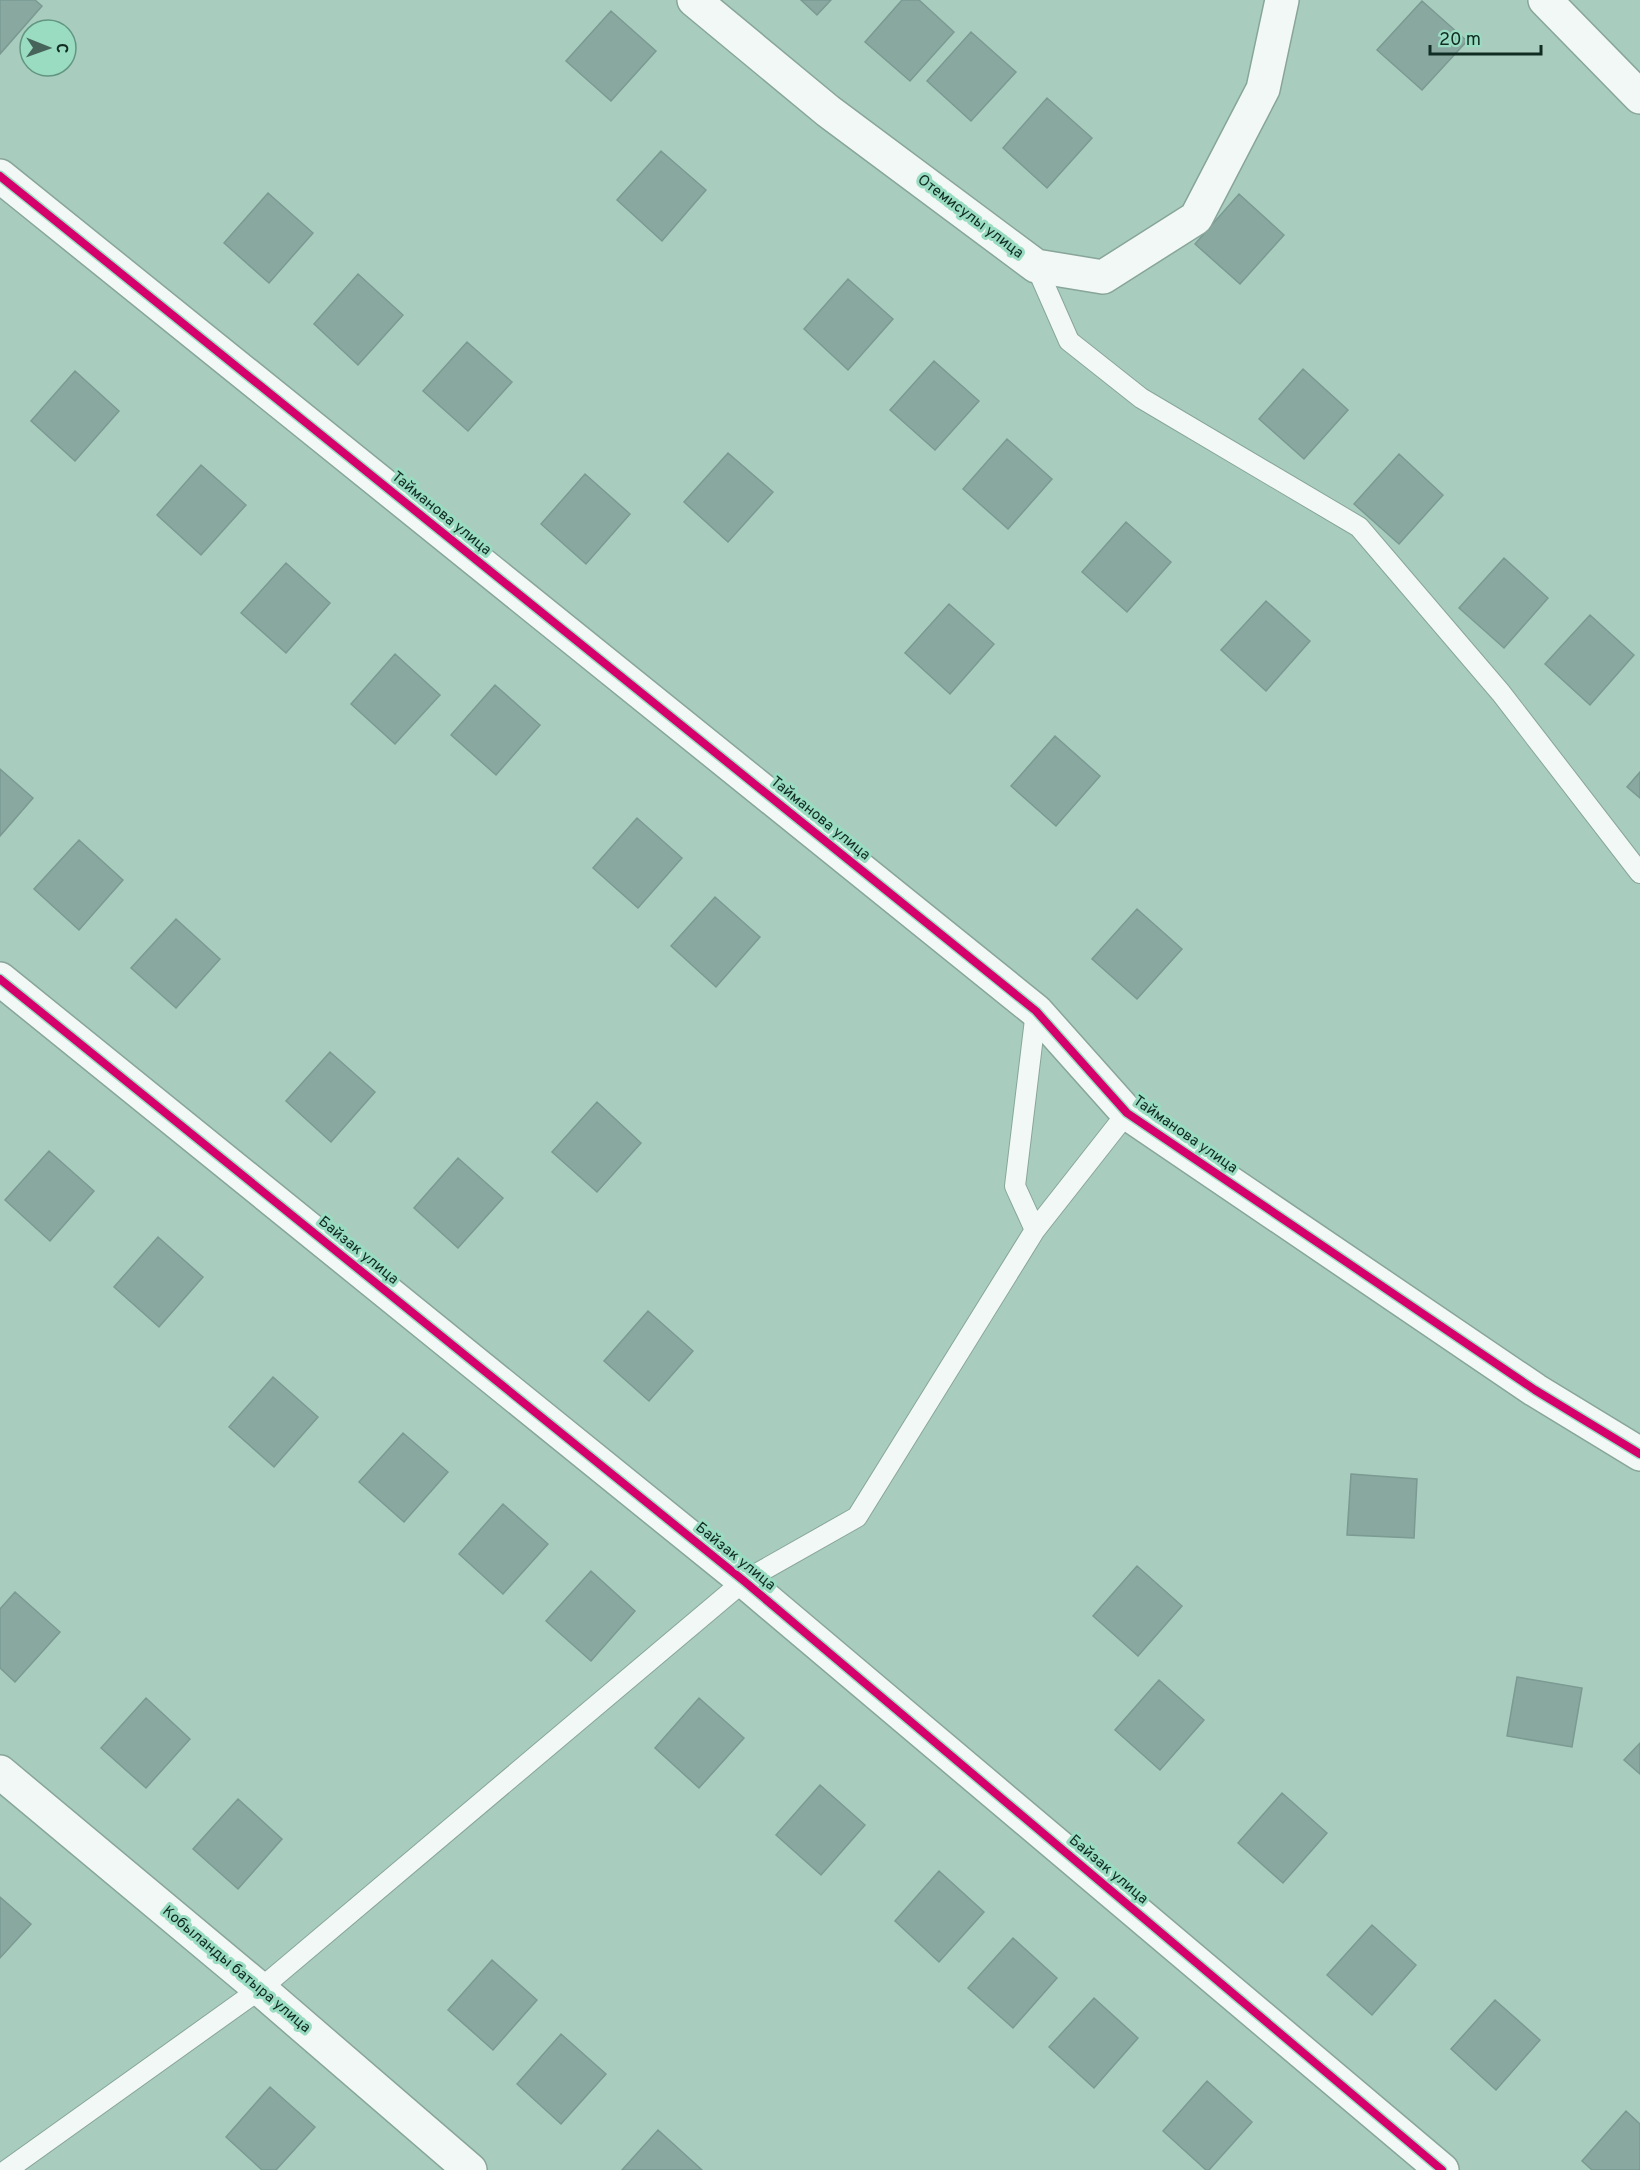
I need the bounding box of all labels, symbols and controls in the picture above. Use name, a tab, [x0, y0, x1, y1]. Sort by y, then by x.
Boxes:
north arrow	[18, 18, 78, 78]
scale bar	[1430, 18, 1541, 56]
text: 20 m	[1439, 29, 1481, 52]
text: С	[51, 43, 71, 54]
street label: Отемисулы улица	[913, 171, 1027, 263]
street label: Тайманова улица	[387, 468, 495, 560]
street label: Тайманова улица	[766, 773, 874, 865]
street label: Тайманова улица	[1129, 1092, 1241, 1178]
street label: Байзак улица	[314, 1213, 402, 1289]
street label: Байзак улица	[691, 1519, 779, 1595]
street label: Байзак улица	[1064, 1831, 1152, 1909]
street label: Кобыланды батыра улица	[158, 1902, 314, 2038]

